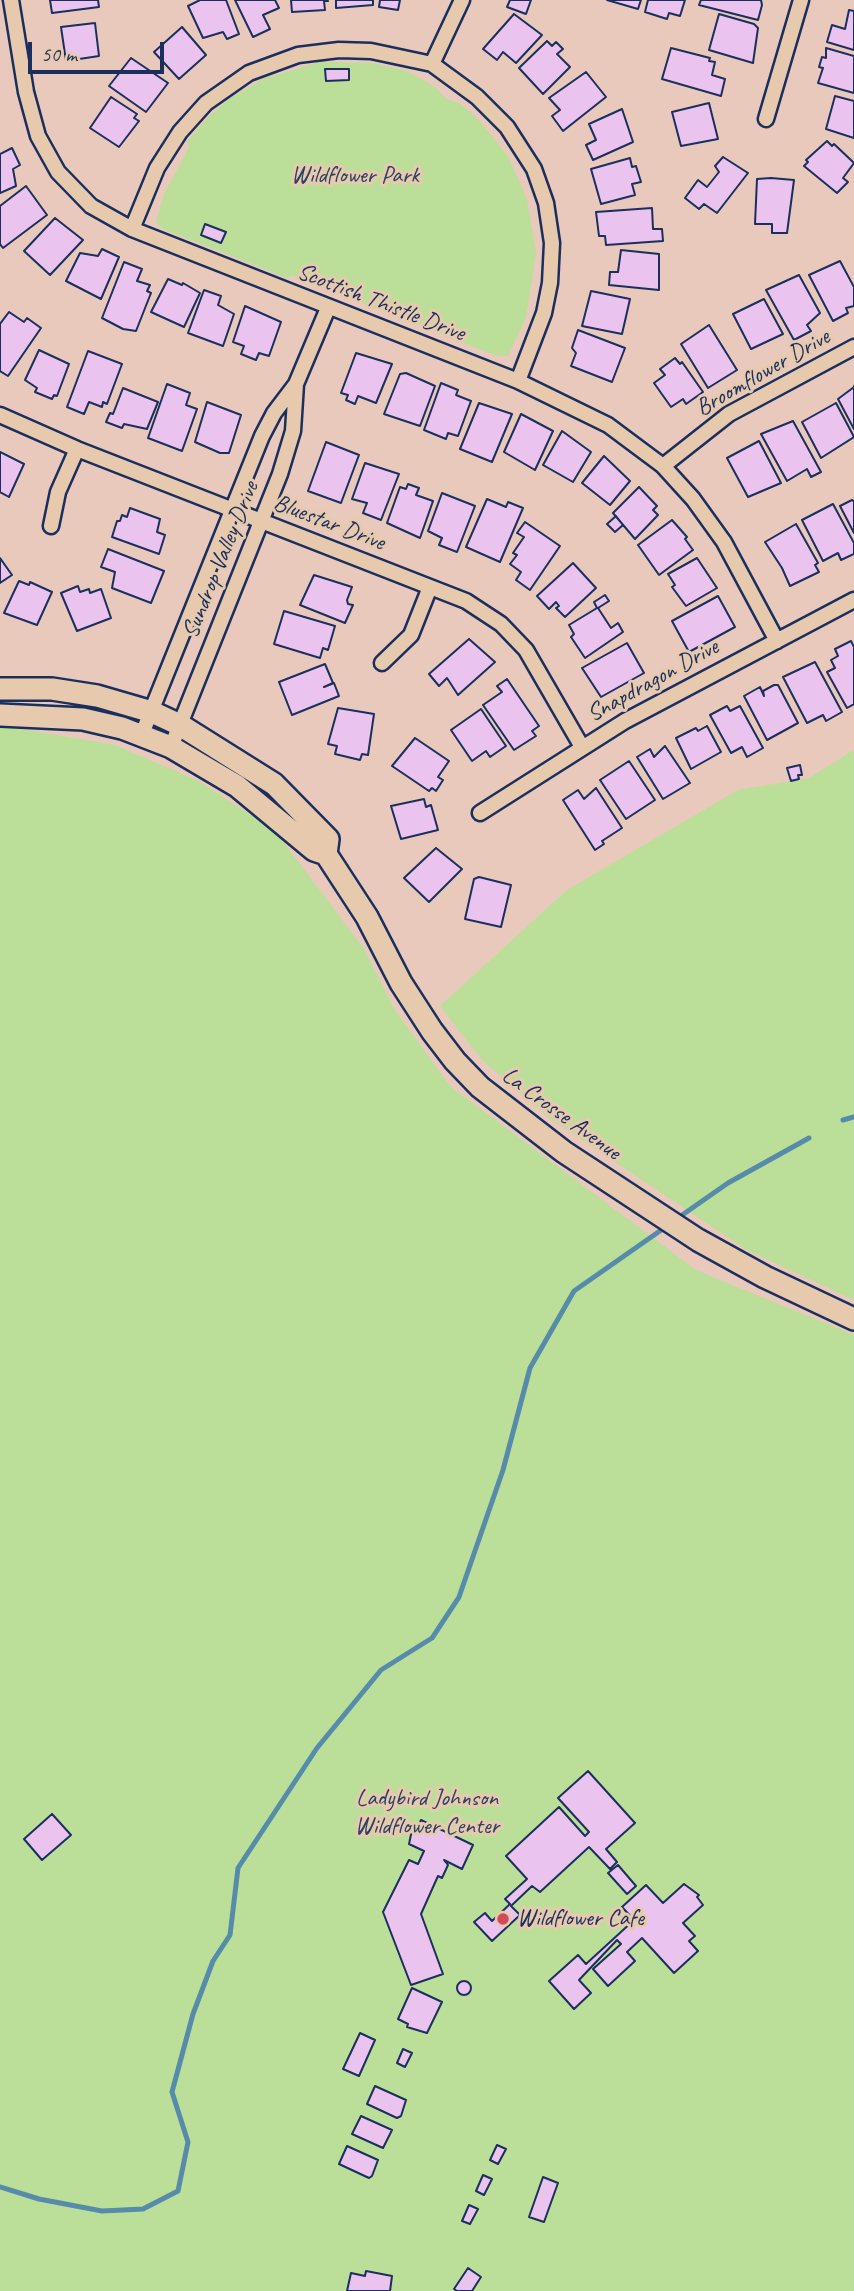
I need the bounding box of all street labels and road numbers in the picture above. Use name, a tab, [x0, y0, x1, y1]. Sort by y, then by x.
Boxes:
street label: Scottish Thistle Drive	[293, 258, 469, 348]
street label: Broomflower Drive	[691, 323, 835, 423]
street label: Sundrop Valley Drive	[176, 477, 266, 643]
street label: Bluestar Drive	[269, 489, 389, 557]
street label: Snapdragon Drive	[582, 633, 724, 729]
street label: La Crosse Avenue	[496, 1061, 626, 1167]

